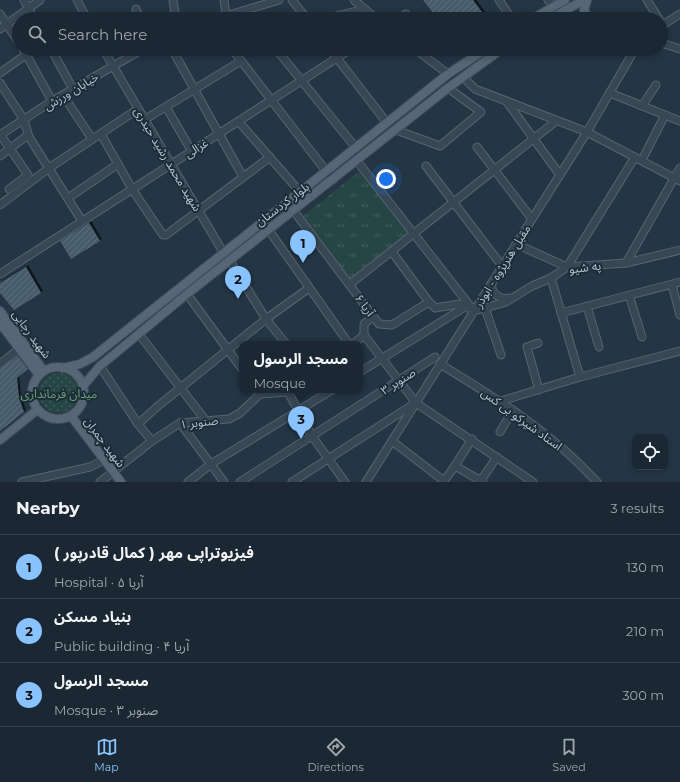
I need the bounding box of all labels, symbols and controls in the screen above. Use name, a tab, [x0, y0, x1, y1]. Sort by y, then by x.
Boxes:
search box	[12, 12, 668, 56]
icon: search	[26, 23, 48, 45]
text: Search here	[58, 25, 147, 44]
street label: خیابان ورزش	[41, 69, 101, 113]
street label: شهید محمد رشید حیدری	[131, 104, 205, 214]
street label: غزالی	[181, 135, 211, 161]
your location	[376, 169, 396, 189]
street label: بلوار کردستان	[252, 179, 312, 229]
street label: مقبل هنرپژوه - ابوذر	[470, 222, 534, 312]
pin: 1	[290, 230, 316, 263]
street label: په شیو	[568, 258, 602, 277]
pin: 2	[225, 266, 251, 299]
street label: آریا ۶	[352, 291, 378, 320]
street label: شهید رجایی	[9, 307, 55, 361]
popup	[239, 341, 363, 393]
text: مسجد الرسول	[254, 349, 348, 368]
street label: صنوبر ۳	[378, 364, 418, 398]
text: Mosque	[254, 375, 306, 391]
street label: استاد شیرکو بی کس	[479, 385, 566, 454]
park label: میدان فرمانداری	[21, 386, 97, 401]
pin: 3	[288, 406, 314, 439]
street label: صنوبر ۱	[179, 412, 219, 432]
street label: شهید چمران	[80, 414, 129, 471]
map controls	[632, 434, 668, 470]
button: locate	[632, 434, 668, 470]
text: Nearby	[16, 498, 80, 518]
text: 3 results	[610, 500, 664, 516]
text: فیزیوتراپی مهر ( کمال قادرپور )	[54, 543, 254, 562]
text: 1	[26, 559, 32, 575]
text: 130 m	[626, 559, 664, 575]
text: Hospital · آریا ۵	[54, 574, 144, 590]
text: بنیاد مسکن	[54, 607, 131, 626]
text: 2	[25, 623, 33, 639]
text: 210 m	[626, 623, 664, 639]
text: Public building · آریا ۴	[54, 638, 189, 654]
text: مسجد الرسول	[54, 671, 149, 690]
text: 3	[25, 687, 33, 703]
text: 300 m	[622, 687, 664, 703]
text: Mosque · صنوبر ۳	[54, 702, 158, 718]
tab: Map	[94, 736, 119, 774]
tab: Directions	[308, 736, 364, 774]
tab: Saved	[553, 736, 586, 774]

